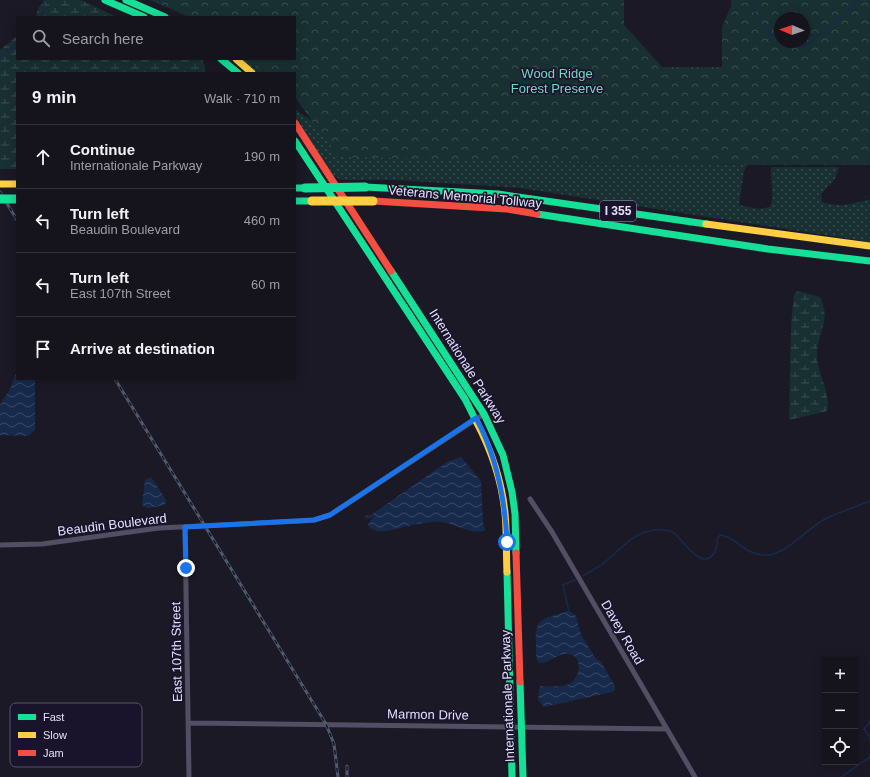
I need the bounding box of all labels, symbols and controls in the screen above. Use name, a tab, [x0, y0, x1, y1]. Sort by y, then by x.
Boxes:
north arrow	[774, 12, 810, 48]
search box	[16, 16, 296, 60]
icon: search	[30, 27, 52, 49]
text: Search here	[62, 30, 144, 47]
park label: Wood Ridge Forest Preserve	[511, 66, 603, 96]
text: 9 min	[32, 88, 76, 107]
text: Walk · 710 m	[204, 91, 280, 106]
text: Continue	[70, 141, 135, 158]
icon: ahead	[32, 146, 54, 168]
text: 190 m	[244, 149, 280, 164]
text: Internationale Parkway	[70, 158, 202, 173]
street label: Veterans Memorial Tollway	[387, 182, 543, 211]
road number: I 355	[600, 201, 636, 221]
text: Turn left	[70, 205, 129, 222]
icon: left	[32, 210, 54, 232]
text: 460 m	[244, 213, 280, 228]
text: Beaudin Boulevard	[70, 222, 180, 237]
text: Turn left	[70, 269, 129, 286]
icon: left	[32, 274, 54, 296]
text: 60 m	[251, 277, 280, 292]
text: East 107th Street	[70, 286, 170, 301]
street label: Internationale Parkway	[426, 306, 509, 427]
icon: arrive	[32, 338, 54, 360]
text: Arrive at destination	[70, 340, 215, 357]
street label: Beaudin Boulevard	[57, 510, 167, 539]
route start	[498, 533, 516, 551]
route end	[177, 559, 195, 577]
street label: Davey Road	[598, 598, 647, 667]
street label: East 107th Street	[168, 601, 185, 702]
street label: Internationale Parkway	[498, 629, 517, 762]
map controls	[822, 657, 858, 765]
button: +	[822, 657, 858, 693]
button: −	[822, 693, 858, 729]
legend	[10, 703, 142, 767]
street label: Marmon Drive	[387, 706, 469, 723]
text: Fast	[43, 711, 64, 723]
text: Slow	[43, 729, 67, 741]
button: locate	[822, 729, 858, 765]
text: Jam	[43, 747, 64, 759]

